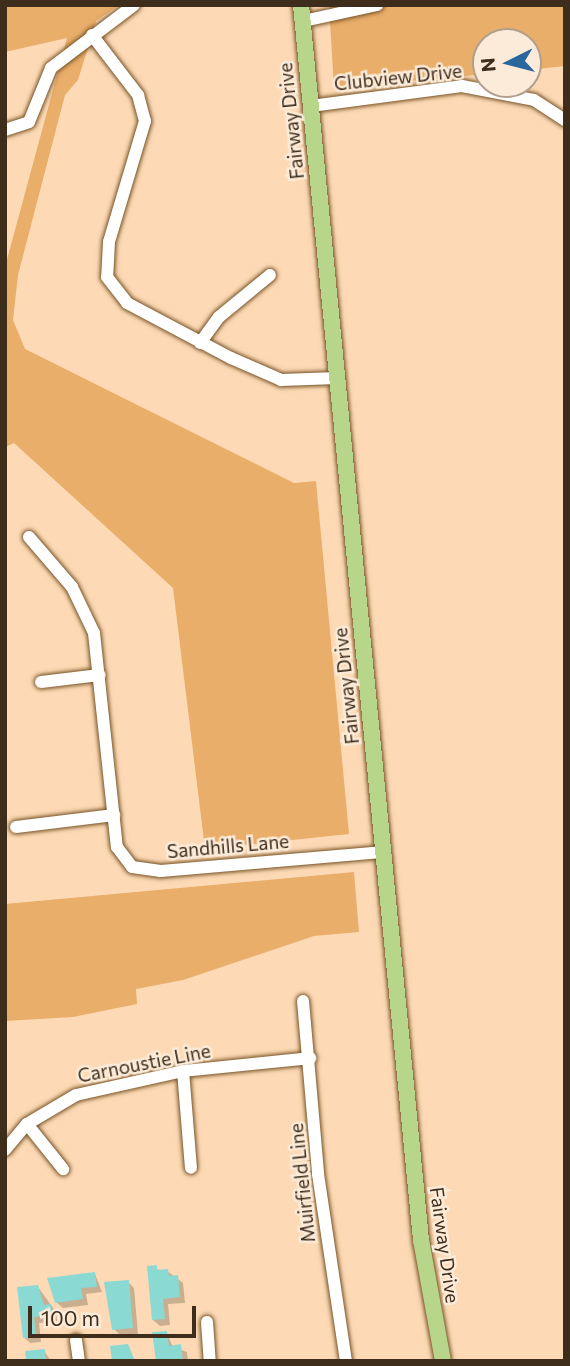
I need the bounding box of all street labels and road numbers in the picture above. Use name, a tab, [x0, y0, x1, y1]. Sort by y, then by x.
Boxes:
street label: Clubview Drive	[333, 59, 463, 95]
street label: Fairway Drive	[274, 62, 308, 180]
street label: Fairway Drive	[329, 627, 363, 745]
street label: Sandhills Lane	[166, 829, 290, 863]
street label: Carnoustie Line	[76, 1039, 212, 1087]
street label: Muirfield Line	[284, 1122, 320, 1244]
street label: Fairway Drive	[426, 1185, 464, 1305]

